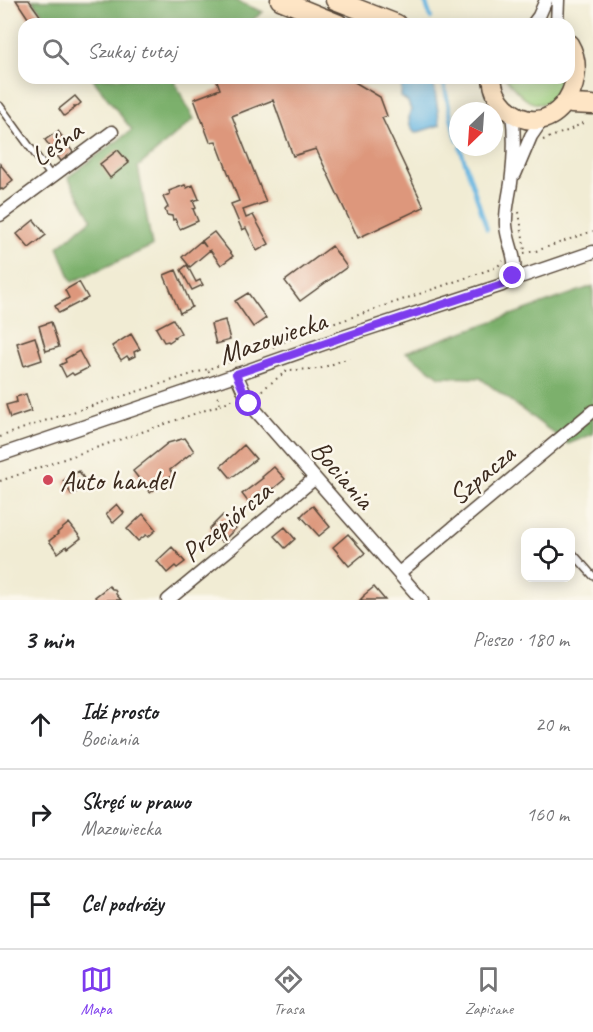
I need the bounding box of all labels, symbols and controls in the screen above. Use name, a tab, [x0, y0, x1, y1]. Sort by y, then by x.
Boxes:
search box	[18, 18, 575, 84]
icon: search	[39, 35, 72, 68]
text: Szukaj tutaj	[87, 37, 177, 65]
north arrow	[449, 102, 503, 156]
street label: Leśna	[24, 112, 90, 174]
route end	[499, 262, 525, 288]
street label: Mazowiecka	[214, 302, 332, 372]
route start	[235, 390, 261, 416]
street label: Bociania	[303, 433, 383, 517]
street label: Szpacza	[441, 435, 523, 512]
place label: Auto handel	[60, 463, 177, 498]
street label: Przepiórcza	[174, 472, 280, 569]
marker: Auto handel	[41, 473, 55, 487]
map controls	[521, 528, 575, 582]
button: locate	[521, 528, 575, 582]
text: 3 min	[24, 623, 74, 656]
text: Pieszo · 180 m	[473, 627, 569, 652]
text: Idź prosto	[81, 698, 158, 726]
icon: ahead	[24, 708, 57, 741]
text: 20 m	[535, 712, 569, 737]
text: Bociania	[81, 726, 138, 751]
text: Skręć w prawo	[81, 788, 190, 816]
icon: right	[24, 798, 57, 831]
text: 160 m	[526, 802, 569, 827]
text: Mazowiecka	[81, 816, 161, 841]
icon: arrive	[24, 888, 57, 921]
text: Cel podróży	[81, 890, 164, 918]
tab: Mapa	[80, 963, 113, 1019]
tab: Trasa	[272, 963, 305, 1019]
tab: Zapisane	[465, 963, 513, 1019]

